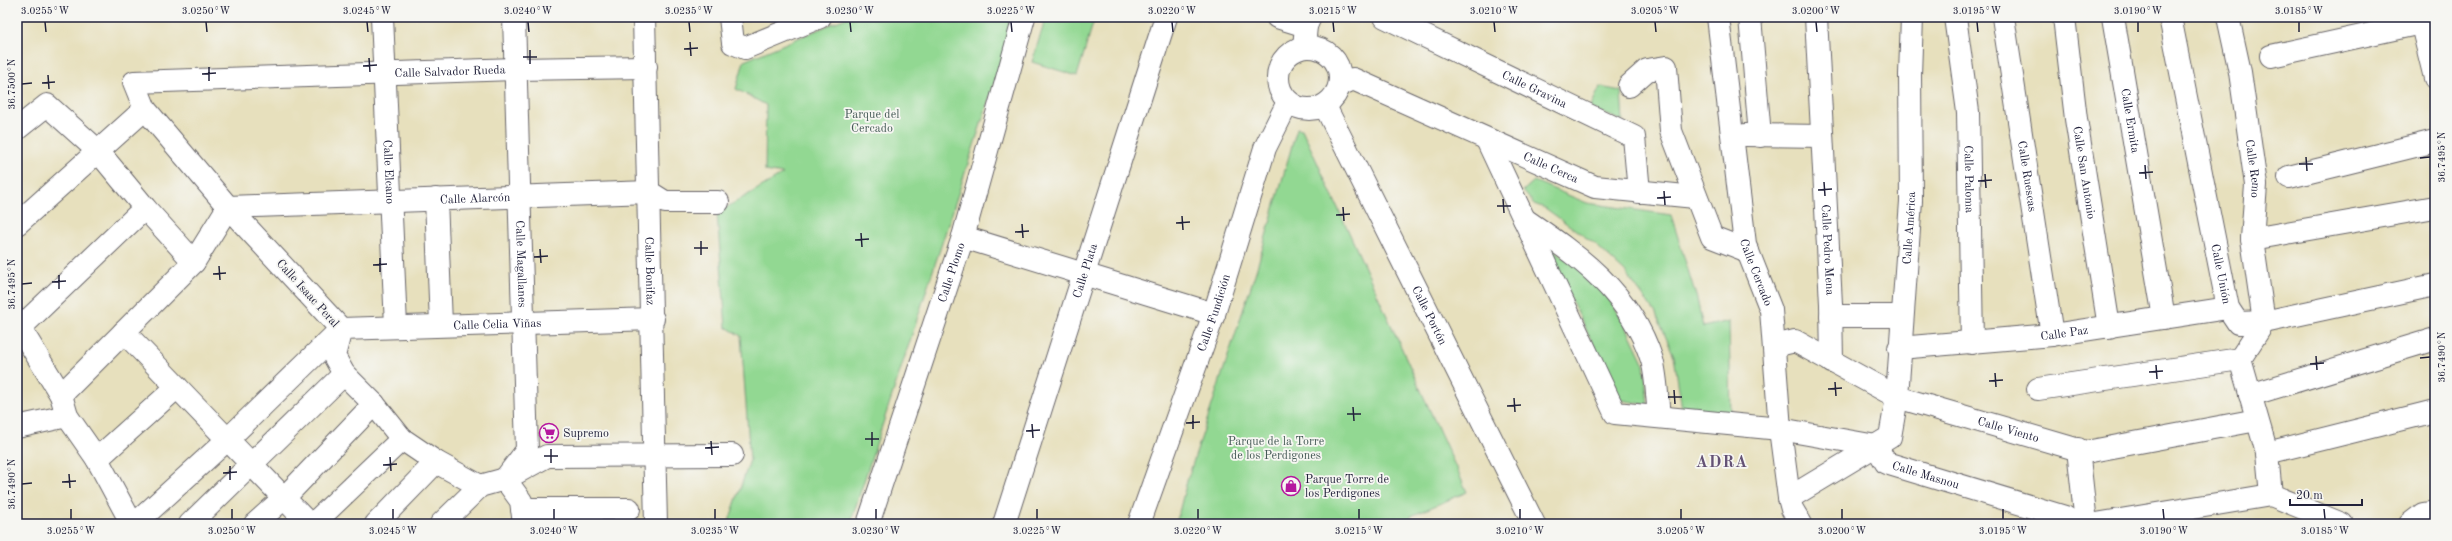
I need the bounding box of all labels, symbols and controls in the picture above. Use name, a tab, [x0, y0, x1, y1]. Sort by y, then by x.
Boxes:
text: 3.0255°W	[21, 6, 69, 16]
text: 3.0250°W	[182, 6, 230, 16]
text: 3.0245°W	[343, 6, 391, 16]
text: 3.0240°W	[504, 6, 552, 16]
text: 3.0235°W	[665, 6, 713, 16]
text: 3.0230°W	[826, 6, 874, 16]
text: 3.0225°W	[987, 6, 1035, 16]
text: 3.0220°W	[1148, 6, 1196, 16]
text: 3.0215°W	[1309, 6, 1357, 16]
text: 3.0210°W	[1470, 6, 1518, 16]
text: 3.0205°W	[1631, 6, 1679, 16]
text: 3.0200°W	[1792, 6, 1840, 16]
text: 3.0195°W	[1953, 6, 2001, 16]
text: 3.0190°W	[2114, 6, 2162, 16]
text: 3.0185°W	[2275, 6, 2323, 16]
text: 36.7500°N	[7, 58, 17, 110]
street label: Calle Salvador Rueda	[394, 64, 506, 80]
street label: Calle Gravina	[1500, 69, 1569, 111]
street label: Calle Ermita	[2118, 87, 2141, 154]
park label: Parque del Cercado	[845, 109, 899, 135]
street label: Calle San Antonio	[2070, 125, 2097, 220]
text: 36.7495°N	[2437, 131, 2447, 183]
street label: Calle Elcano	[381, 139, 395, 204]
street label: Calle Remo	[2243, 139, 2261, 198]
street label: Calle Ruescas	[2015, 140, 2038, 213]
street label: Calle Paloma	[1962, 145, 1975, 213]
street label: Calle Cerca	[1521, 151, 1580, 186]
street label: Calle América	[1901, 191, 1918, 265]
street label: Calle Alarcón	[440, 192, 511, 206]
street label: Calle Pedro Mena	[1819, 204, 1836, 296]
street label: Calle Magallanes	[513, 220, 528, 308]
street label: Calle Bonifaz	[642, 237, 656, 305]
street label: Calle Cercado	[1737, 238, 1774, 308]
street label: Calle Plomo	[937, 241, 968, 304]
street label: Calle Plata	[1072, 242, 1100, 300]
street label: Calle Unión	[2208, 243, 2232, 306]
street label: Calle Isaac Peral	[274, 257, 341, 330]
text: 36.7495°N	[7, 258, 17, 310]
street label: Calle Fundición	[1196, 272, 1233, 353]
street label: Calle Portón	[1409, 284, 1449, 348]
street label: Calle Celia Viñas	[453, 318, 542, 332]
street label: Calle Paz	[2040, 325, 2089, 343]
text: 36.7490°N	[2437, 331, 2447, 383]
street label: Calle Viento	[1976, 416, 2040, 445]
supermarket icon: Supremo	[538, 422, 560, 444]
place label: Supremo	[563, 428, 609, 440]
park label: Parque de la Torre de los Perdigones	[1228, 436, 1325, 462]
district label: ADRA	[1696, 455, 1748, 471]
text: 36.7490°N	[7, 458, 17, 510]
street label: Calle Masnou	[1890, 460, 1961, 492]
place label: Parque Torre de los Perdigones	[1305, 474, 1389, 500]
shop icon: Parque Torre de los Perdigones	[1280, 475, 1302, 497]
scale bar	[2290, 481, 2362, 507]
text: 20 m	[2296, 490, 2323, 502]
text: 3.0255°W	[47, 526, 95, 536]
text: 3.0250°W	[208, 526, 256, 536]
text: 3.0245°W	[369, 526, 417, 536]
text: 3.0240°W	[530, 526, 578, 536]
text: 3.0235°W	[691, 526, 739, 536]
text: 3.0230°W	[852, 526, 900, 536]
text: 3.0225°W	[1013, 526, 1061, 536]
text: 3.0220°W	[1174, 526, 1222, 536]
text: 3.0215°W	[1335, 526, 1383, 536]
text: 3.0210°W	[1496, 526, 1544, 536]
text: 3.0205°W	[1657, 526, 1705, 536]
text: 3.0200°W	[1818, 526, 1866, 536]
text: 3.0195°W	[1979, 526, 2027, 536]
text: 3.0190°W	[2140, 526, 2188, 536]
text: 3.0185°W	[2301, 526, 2349, 536]

